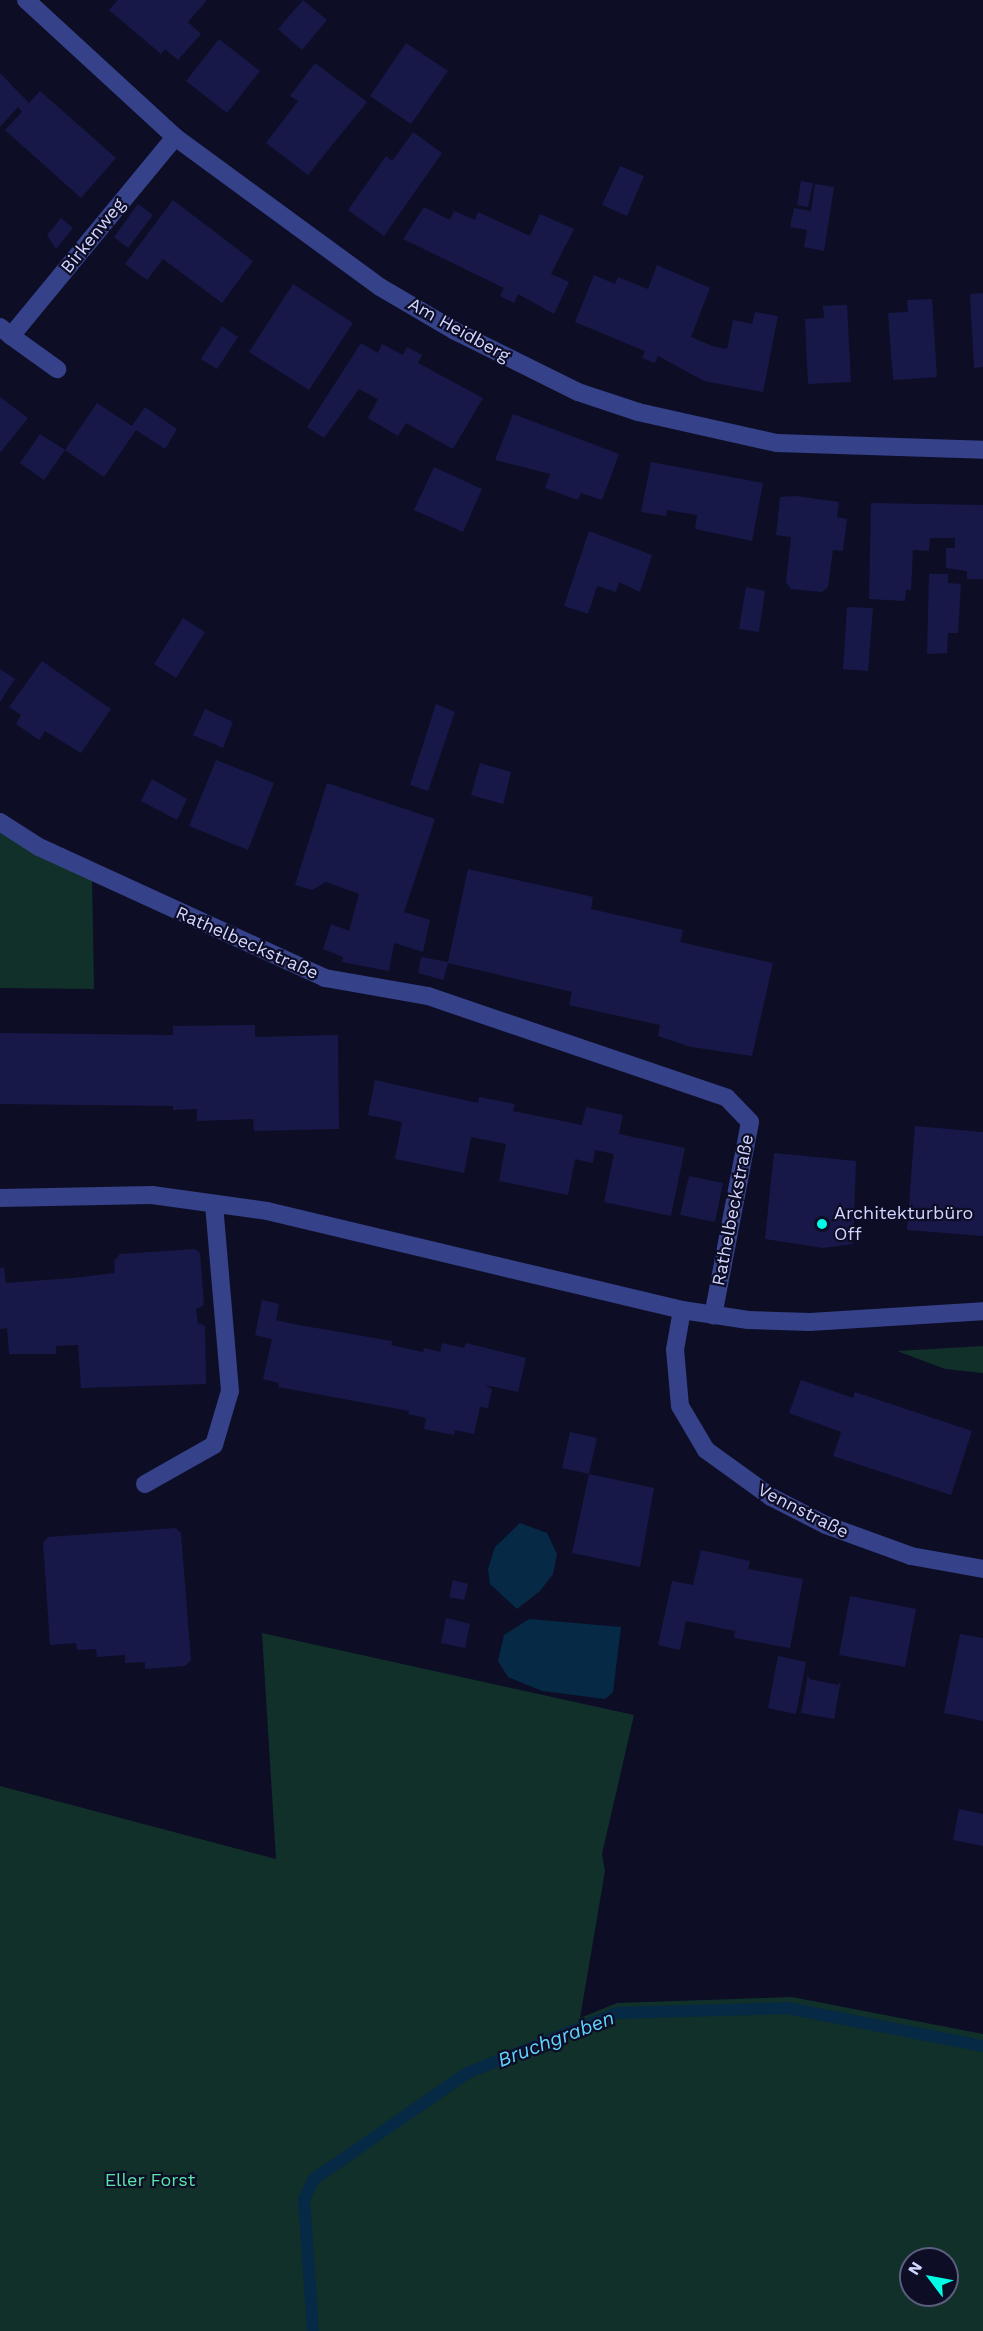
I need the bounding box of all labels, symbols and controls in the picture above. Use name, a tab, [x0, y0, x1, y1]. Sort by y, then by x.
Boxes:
street label: Birkenweg	[56, 194, 130, 278]
street label: Am Heidberg	[404, 293, 514, 367]
street label: Rathelbeckstraße	[172, 902, 322, 984]
street label: Rathelbeckstraße	[708, 1132, 758, 1288]
place label: Architekturbüro Off	[834, 1203, 973, 1246]
marker: Architekturbüro Off	[815, 1217, 829, 1231]
street label: Vennstraße	[754, 1479, 852, 1543]
water label: Bruchgraben	[494, 2006, 618, 2072]
park label: Eller Forst	[104, 2169, 196, 2191]
north arrow	[899, 2247, 959, 2307]
text: N	[904, 2258, 926, 2278]

